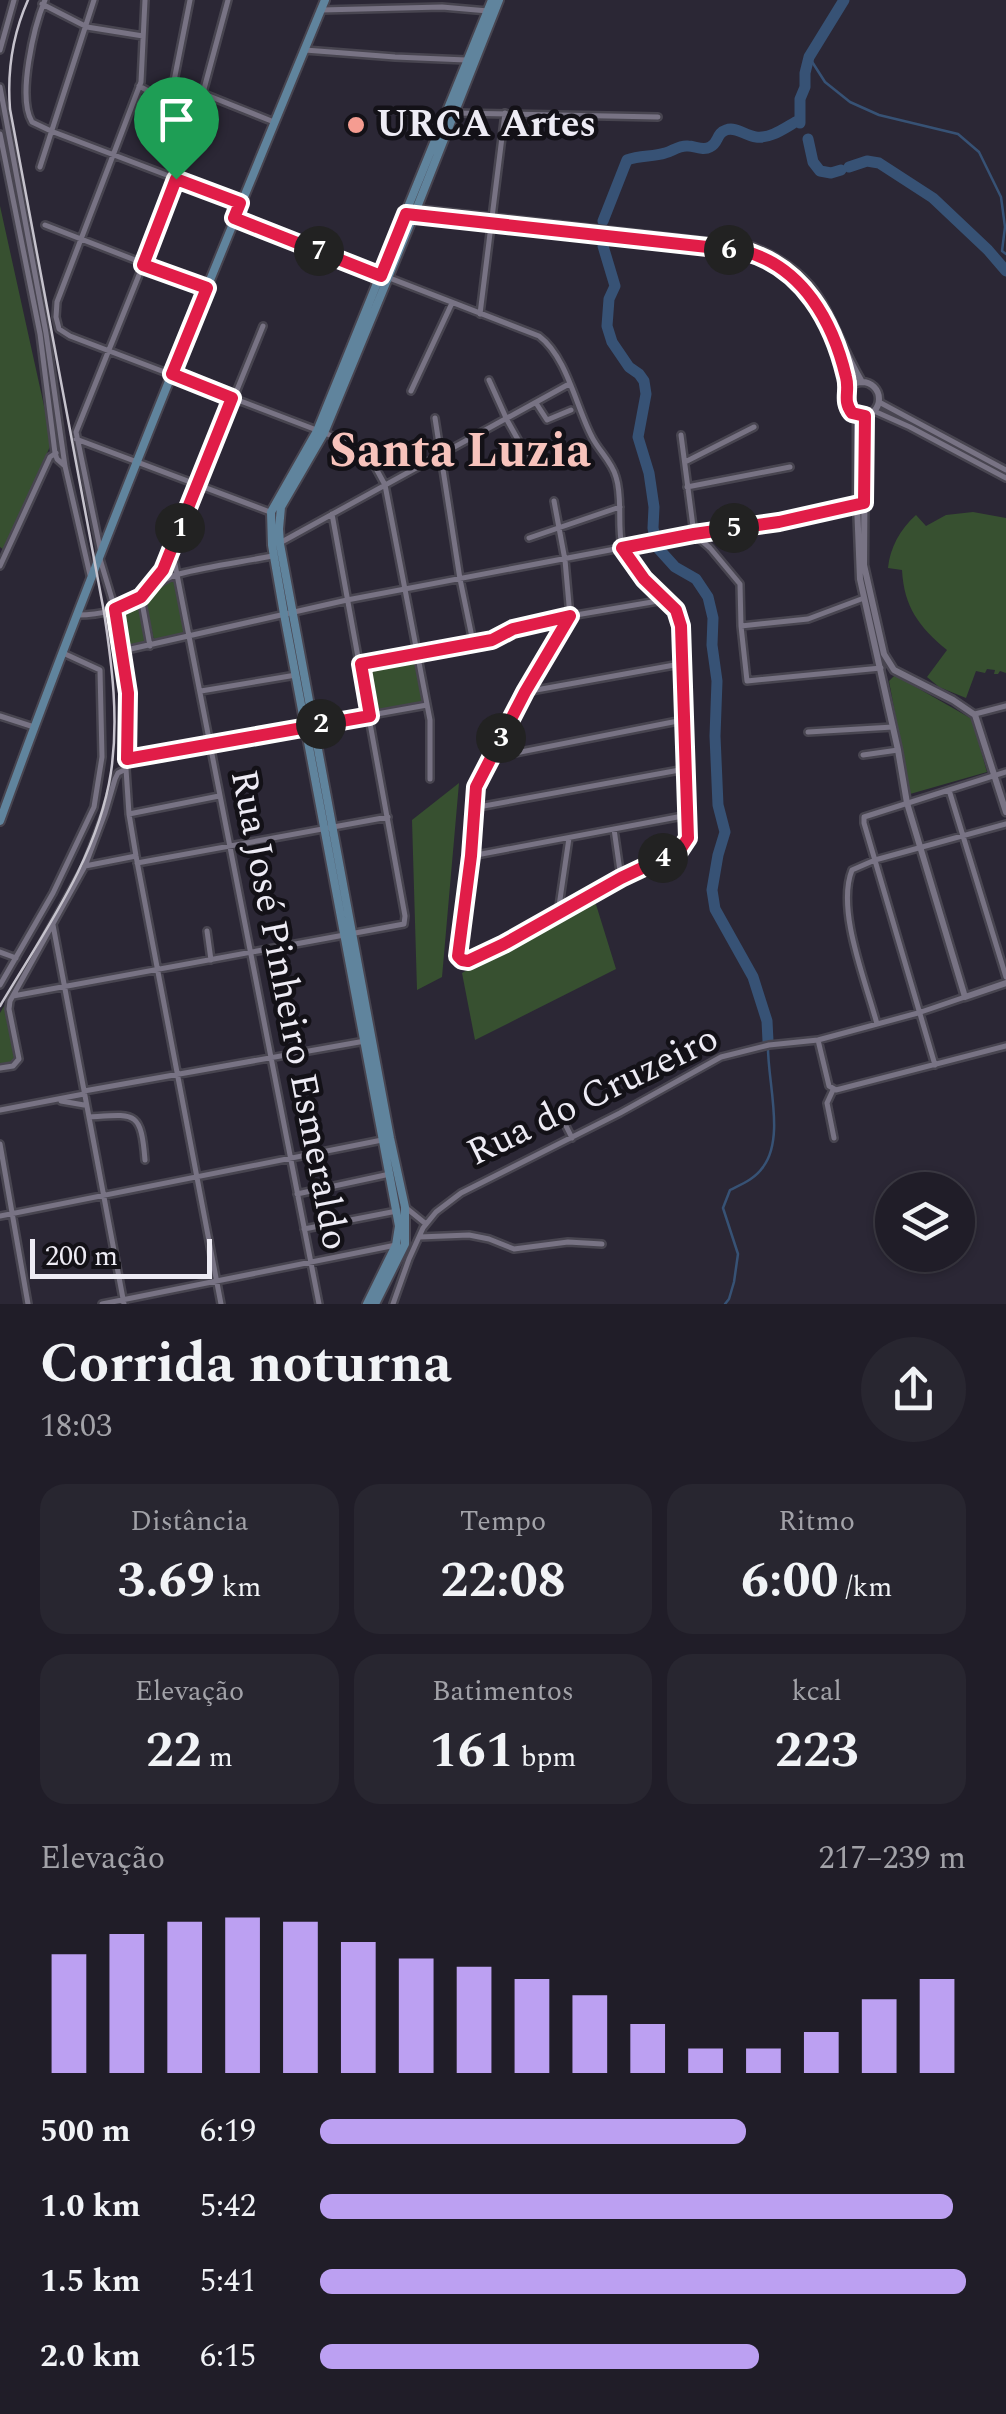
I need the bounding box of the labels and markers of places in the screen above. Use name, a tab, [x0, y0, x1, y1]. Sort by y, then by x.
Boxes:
pin	[134, 77, 219, 180]
place label: URCA Artes	[376, 96, 596, 154]
marker: URCA Artes	[345, 114, 367, 136]
pin: 6	[704, 225, 754, 275]
pin: 7	[294, 226, 344, 276]
pin: 1	[155, 503, 205, 553]
pin: 5	[709, 503, 759, 553]
pin: 2	[296, 699, 346, 749]
pin: 3	[476, 713, 526, 763]
pin: 4	[638, 833, 688, 883]

